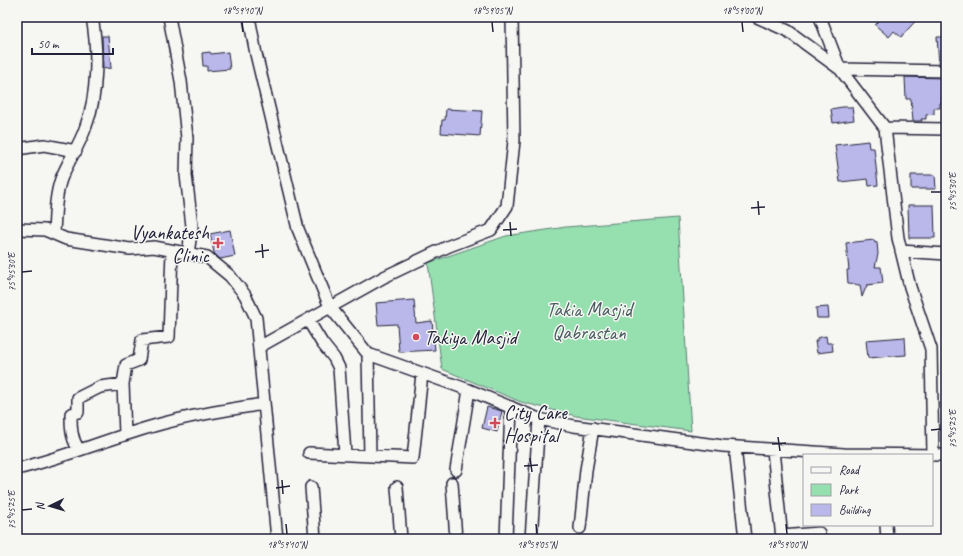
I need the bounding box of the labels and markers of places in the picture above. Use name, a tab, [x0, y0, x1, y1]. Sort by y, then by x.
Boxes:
place label: Vyankatesh Clinic	[131, 220, 210, 268]
marker: Vyankatesh Clinic	[212, 237, 224, 249]
place label: Takiya Masjid	[424, 325, 520, 350]
marker: Takiya Masjid	[411, 332, 421, 342]
place label: City Care Hospital	[504, 400, 568, 448]
marker: City Care Hospital	[489, 417, 501, 429]

